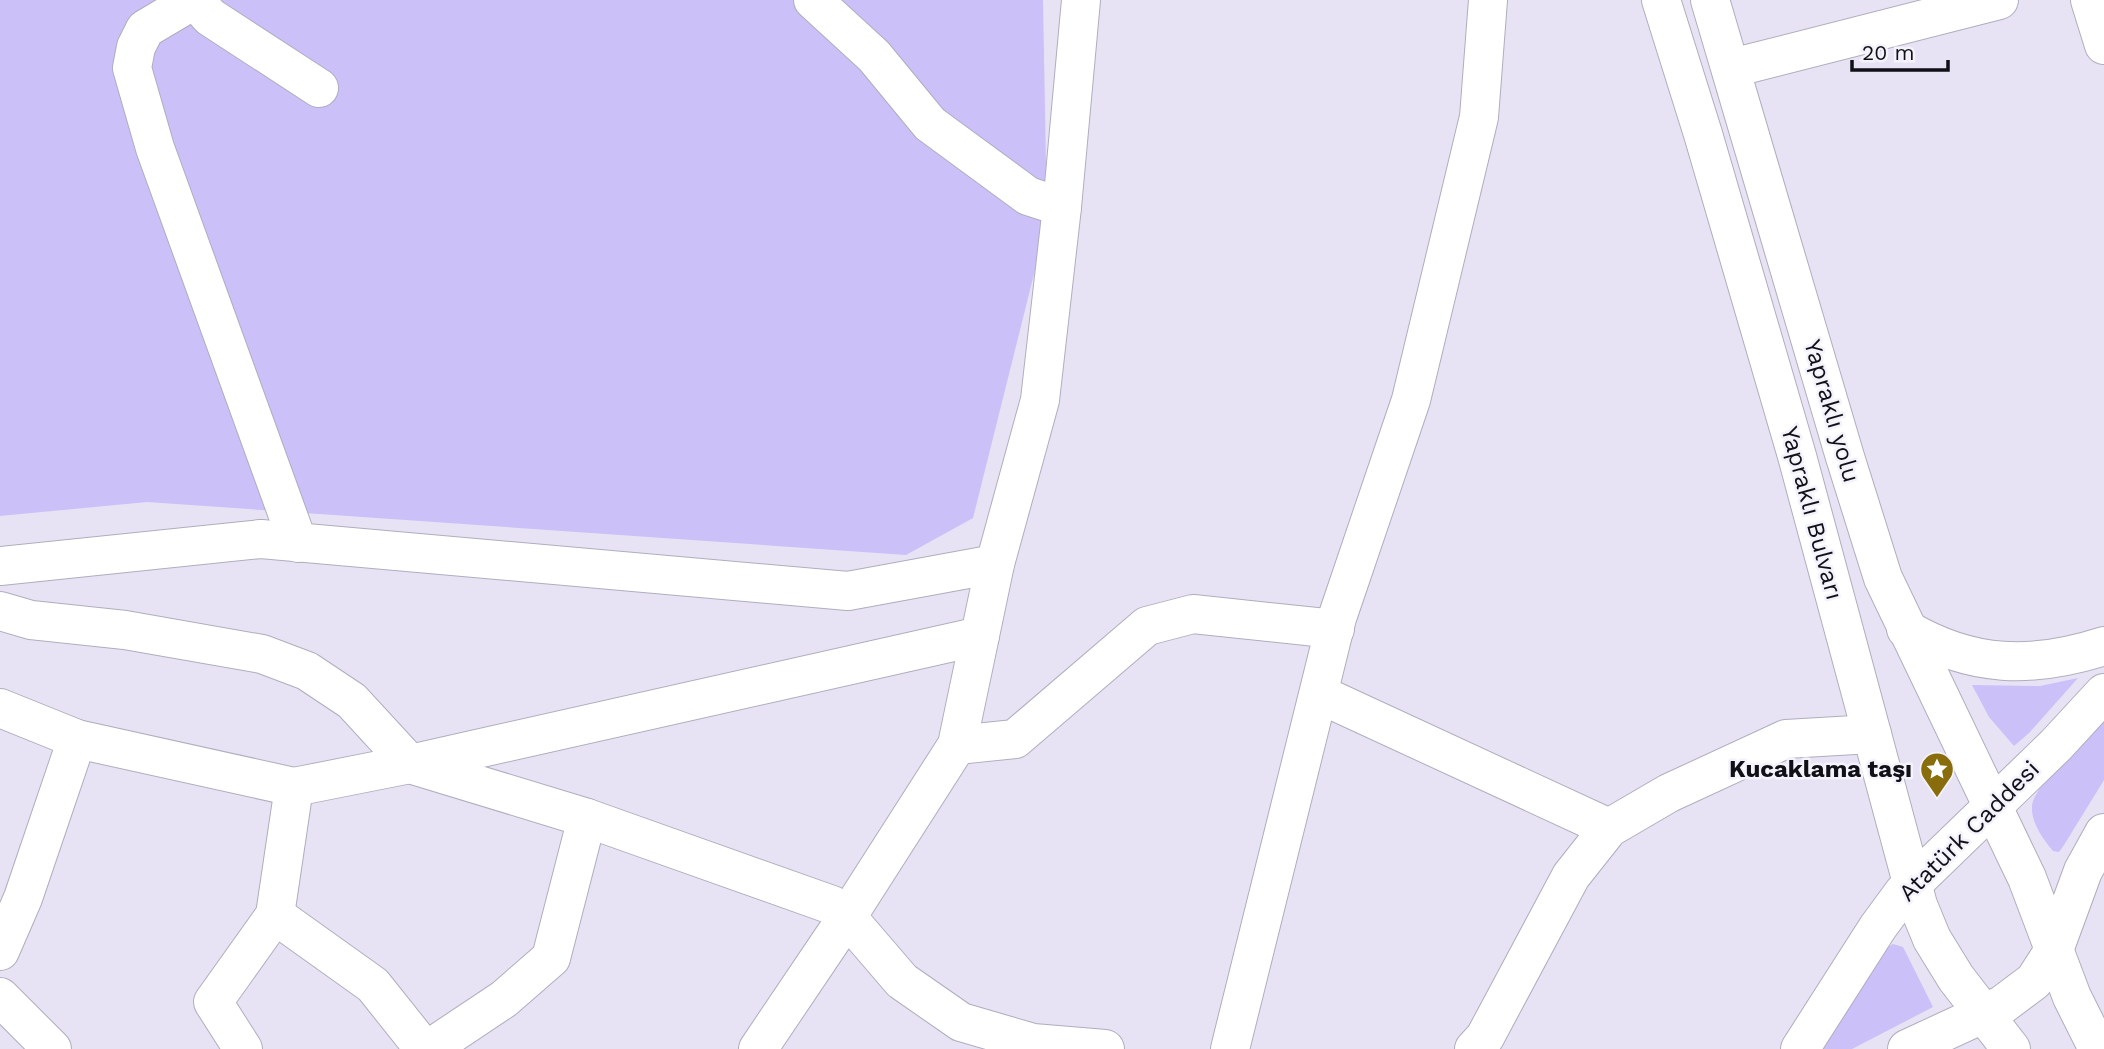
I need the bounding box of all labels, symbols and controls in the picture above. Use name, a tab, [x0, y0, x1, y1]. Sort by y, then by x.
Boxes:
scale bar	[1852, 28, 1948, 72]
text: 20 m	[1862, 40, 1914, 65]
street label: Yapraklı yolu	[1798, 336, 1866, 486]
street label: Yapraklı Bulvarı	[1775, 423, 1849, 603]
place icon: Kucaklama taşı	[1918, 750, 1956, 799]
place label: Kucaklama taşı	[1729, 755, 1912, 783]
street label: Atatürk Caddesi	[1893, 755, 2045, 907]

